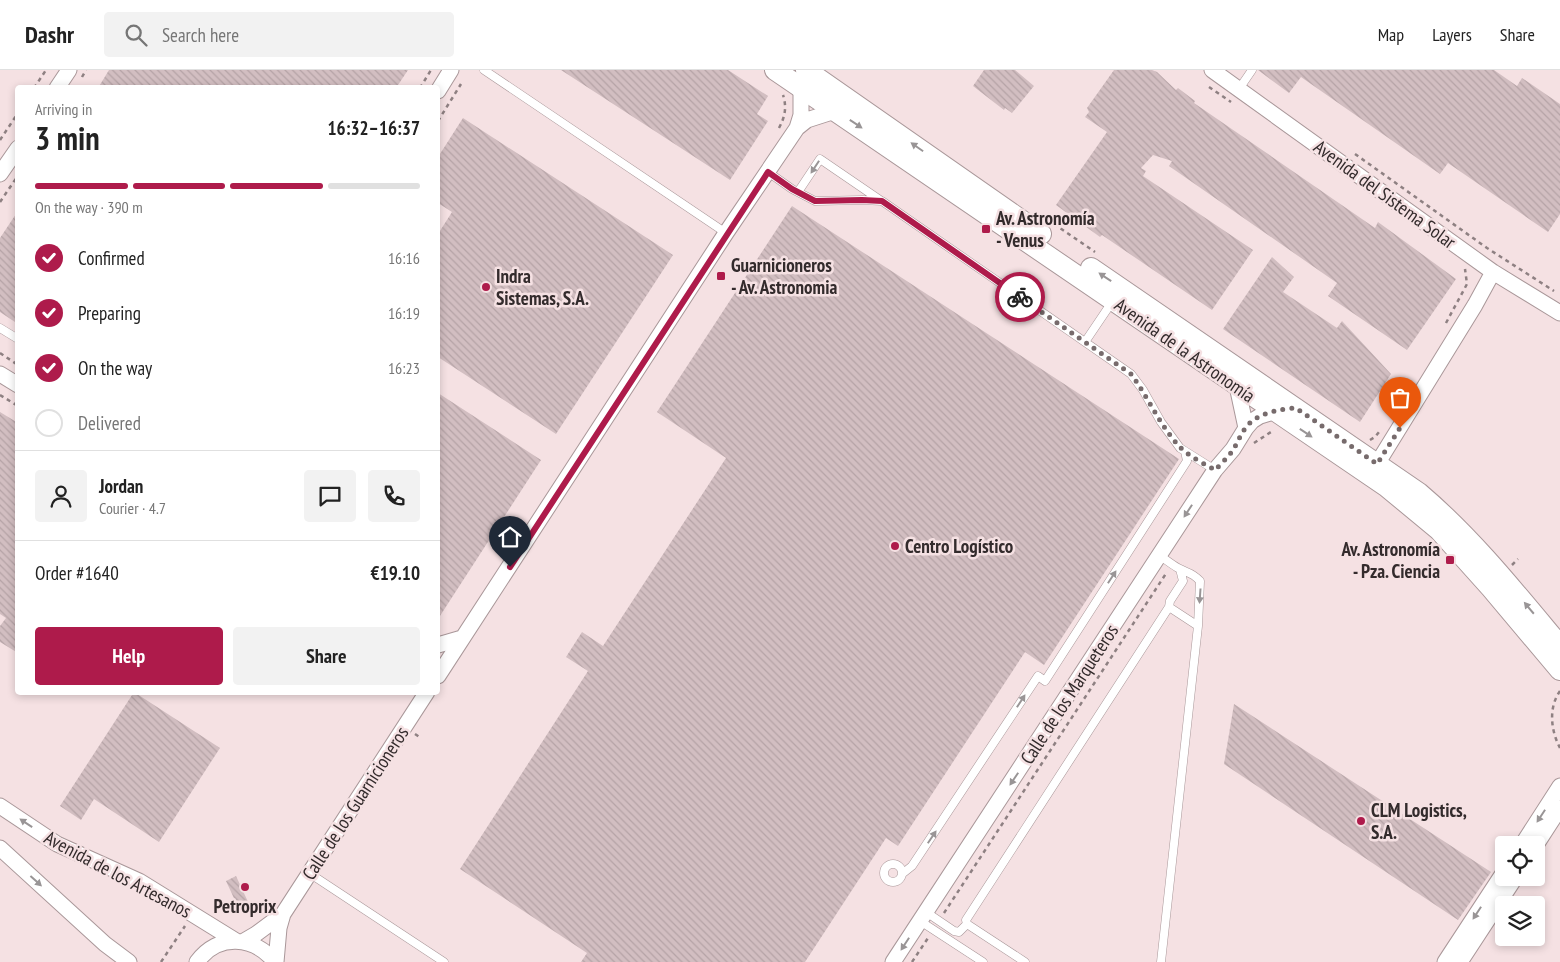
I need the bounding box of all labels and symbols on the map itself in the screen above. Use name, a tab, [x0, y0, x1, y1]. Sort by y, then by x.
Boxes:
one-way arrow	[849, 120, 862, 129]
street label: Avenida del Sistema Solar	[1309, 134, 1461, 254]
one-way arrow	[910, 142, 924, 152]
one-way arrow	[810, 160, 820, 173]
place label: Av. Astronomía - Venus	[995, 206, 1095, 252]
marker: Av. Astronomía - Venus	[980, 223, 992, 235]
place label: Guarnicioneros - Av. Astronomia	[731, 253, 837, 299]
place label: Indra Sistemas, S.A.	[496, 264, 589, 310]
marker: Guarnicioneros - Av. Astronomia	[715, 270, 727, 282]
courier	[995, 272, 1045, 322]
one-way arrow	[1098, 272, 1112, 282]
marker: Indra Sistemas, S.A.	[480, 281, 492, 293]
street label: Avenida de la Astronomía	[1110, 292, 1260, 408]
pin	[1379, 377, 1421, 428]
one-way arrow	[1299, 428, 1313, 438]
one-way arrow	[1183, 504, 1193, 517]
pin	[489, 516, 531, 567]
place label: Centro Logístico	[905, 534, 1013, 558]
place label: Av. Astronomía - Pza. Ciencia	[1340, 537, 1440, 583]
marker: Centro Logístico	[889, 540, 901, 552]
marker: Av. Astronomía - Pza. Ciencia	[1444, 554, 1456, 566]
one-way arrow	[1107, 570, 1116, 583]
one-way arrow	[1196, 589, 1204, 605]
one-way arrow	[1523, 602, 1534, 615]
street label: Calle de los Marqueteros	[1015, 620, 1123, 768]
one-way arrow	[1016, 694, 1026, 708]
street label: Calle de los Guarnicioneros	[296, 722, 414, 884]
one-way arrow	[1009, 772, 1018, 786]
place label: CLM Logistics, S.A.	[1371, 798, 1467, 844]
one-way arrow	[1536, 809, 1546, 822]
marker: CLM Logistics, S.A.	[1355, 815, 1367, 827]
one-way arrow	[19, 818, 33, 828]
street label: Avenida de los Artesanos	[40, 825, 196, 923]
one-way arrow	[927, 830, 937, 843]
one-way arrow	[30, 875, 42, 887]
marker: Petroprix	[239, 881, 251, 893]
place label: Petroprix	[214, 894, 277, 918]
one-way arrow	[1472, 907, 1482, 920]
one-way arrow	[900, 937, 910, 951]

